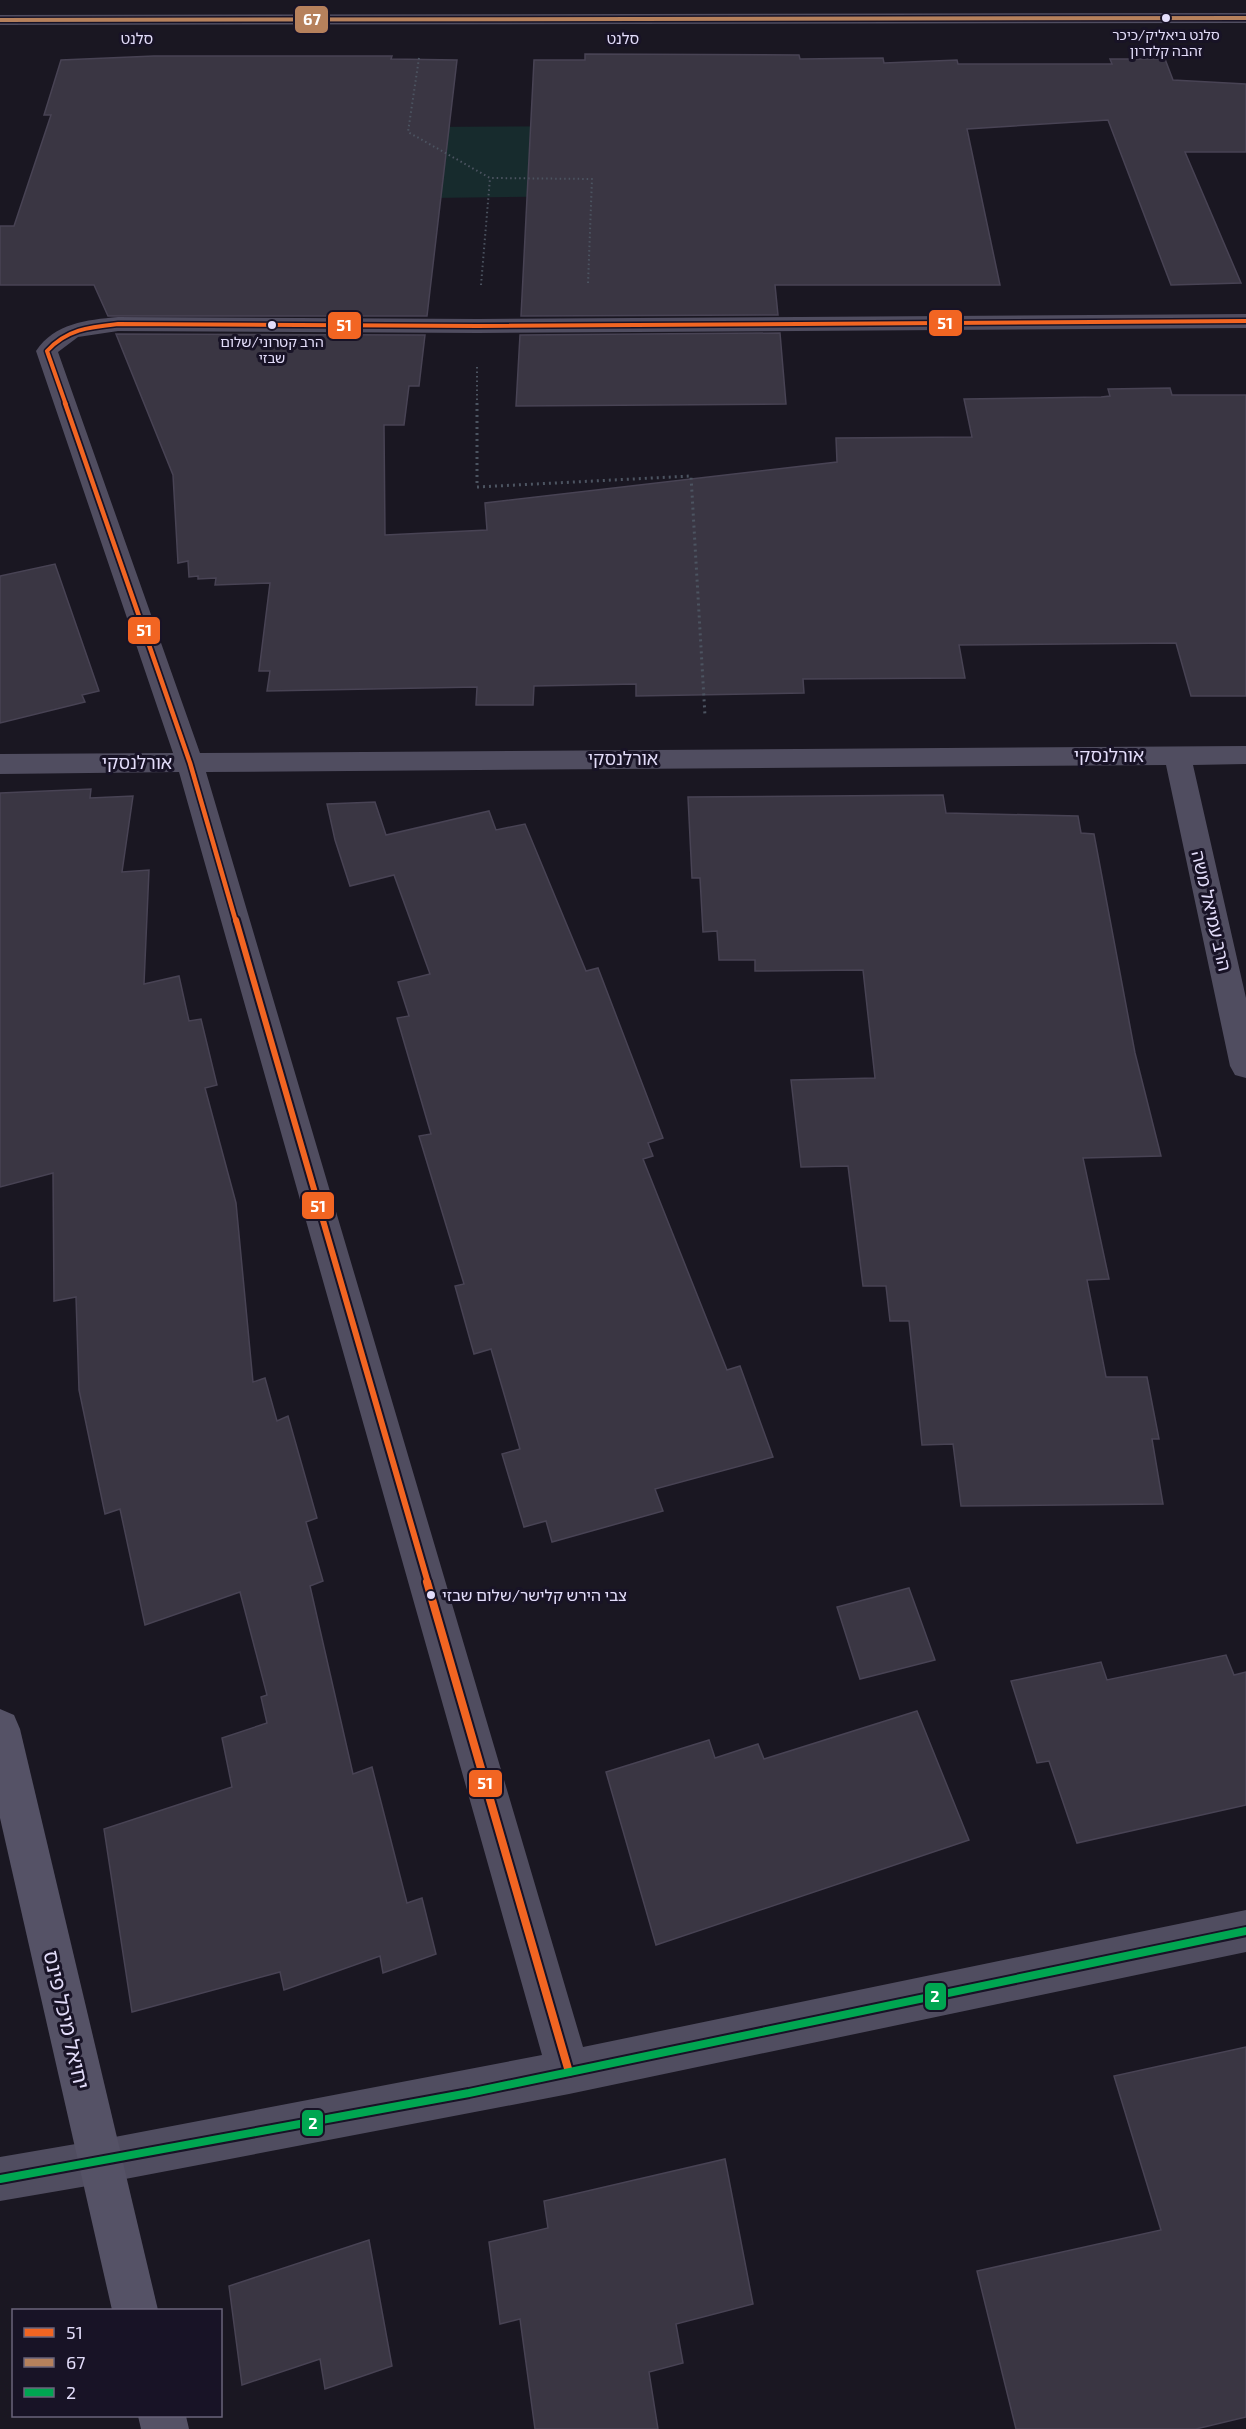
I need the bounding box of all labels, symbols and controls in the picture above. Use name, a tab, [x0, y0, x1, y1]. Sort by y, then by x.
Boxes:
line badge: 67	[294, 5, 329, 34]
text: 67	[303, 9, 321, 28]
marker: סלנט ביאליק/כיכר זהבה קלדרון	[1160, 12, 1172, 24]
place label: סלנט ביאליק/כיכר זהבה קלדרון	[1112, 26, 1220, 59]
street label: סלנט	[121, 29, 153, 47]
street label: סלנט	[607, 29, 639, 47]
line badge: 51	[928, 309, 963, 337]
line badge: 51	[327, 311, 362, 340]
text: 51	[937, 313, 953, 332]
text: 51	[336, 315, 352, 334]
marker: הרב קטרוני/שלום שבזי	[266, 319, 278, 331]
place label: הרב קטרוני/שלום שבזי	[220, 333, 324, 366]
line badge: 51	[127, 616, 161, 645]
text: 51	[136, 620, 152, 639]
street label: אורלנסקי	[1074, 744, 1144, 766]
street label: אורלנסקי	[588, 747, 658, 769]
street label: אורלנסקי	[102, 751, 172, 773]
street label: הרב עמיאל משה	[1187, 848, 1237, 973]
line badge: 51	[301, 1191, 335, 1220]
text: 51	[310, 1196, 326, 1215]
place label: צבי הירש קלישר/שלום שבזי	[442, 1585, 627, 1604]
marker: צבי הירש קלישר/שלום שבזי	[425, 1589, 437, 1601]
line badge: 51	[468, 1769, 503, 1798]
text: 51	[477, 1773, 493, 1792]
street label: יחיאל מיכל פינס	[39, 1948, 96, 2091]
line badge: 2	[924, 1982, 947, 2011]
text: 2	[930, 1986, 940, 2005]
line badge: 2	[301, 2109, 324, 2137]
text: 2	[308, 2113, 318, 2132]
legend	[12, 2309, 222, 2417]
text: 51	[66, 2321, 83, 2343]
text: 67	[66, 2351, 86, 2373]
text: 2	[66, 2381, 76, 2403]

